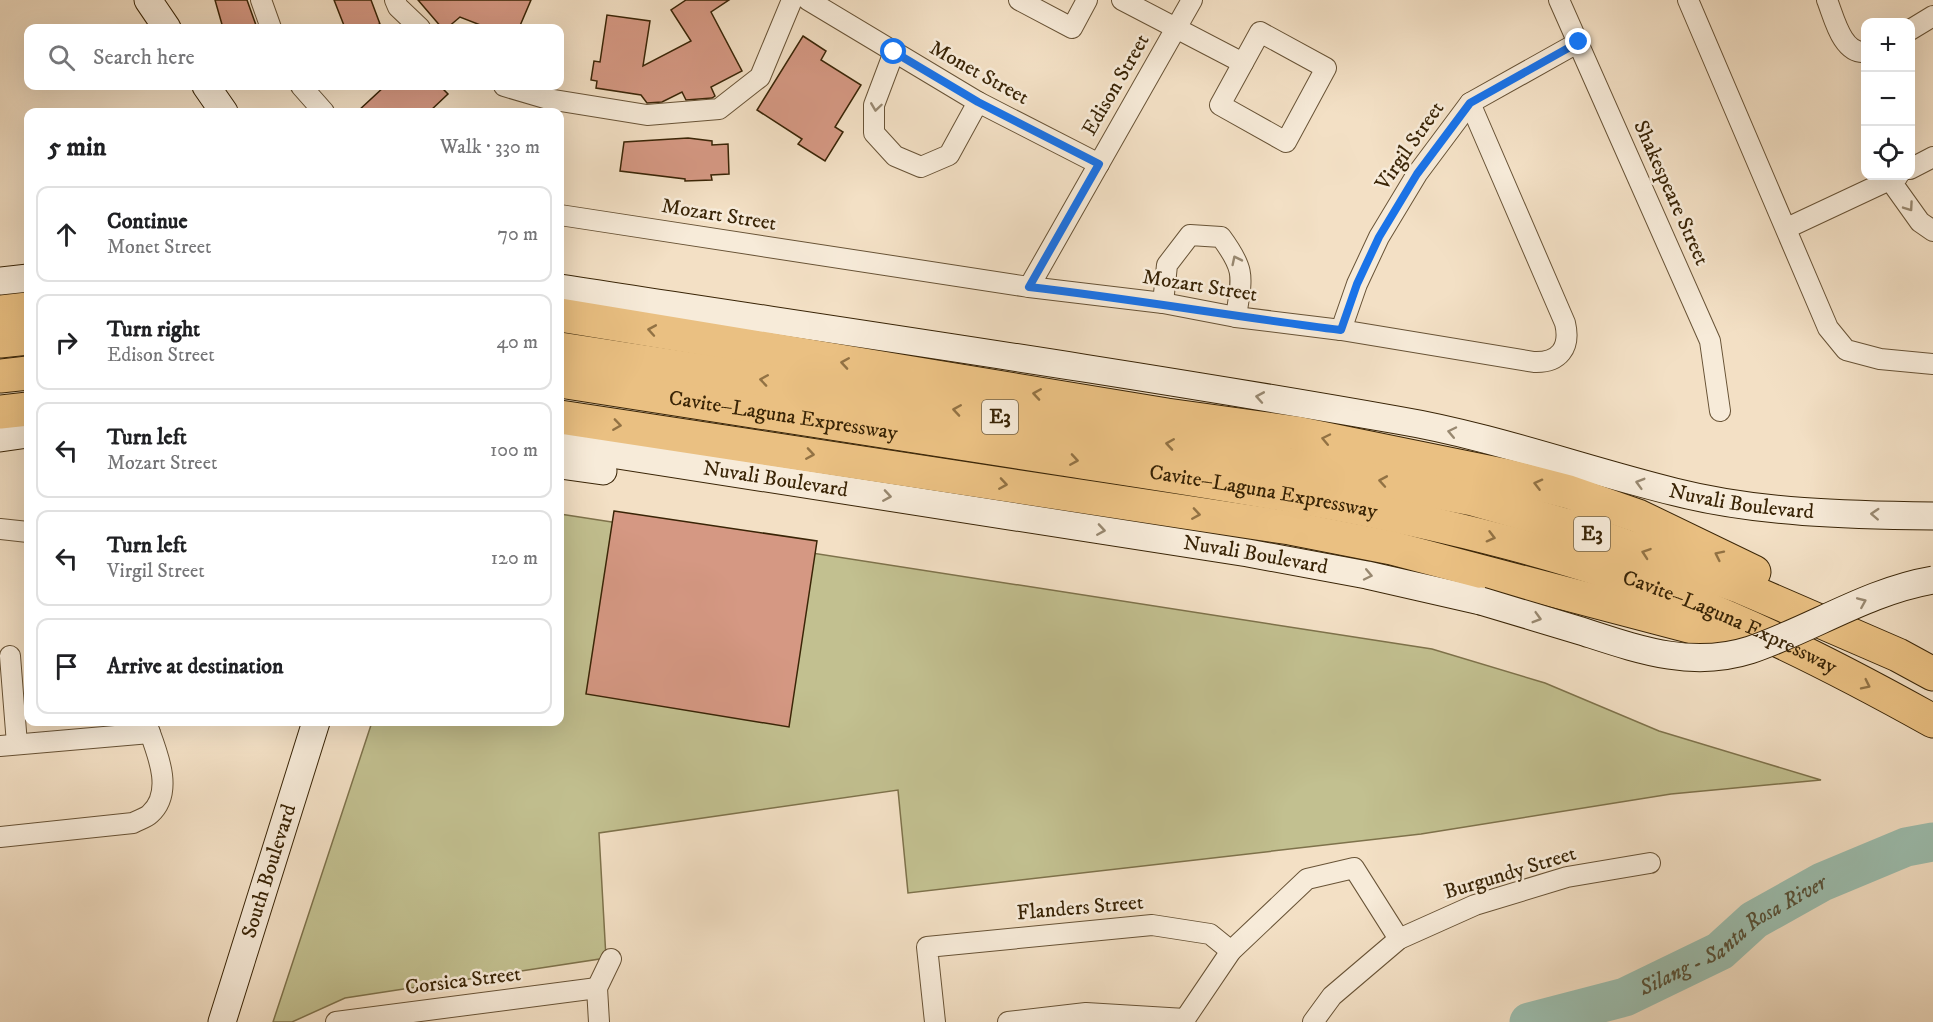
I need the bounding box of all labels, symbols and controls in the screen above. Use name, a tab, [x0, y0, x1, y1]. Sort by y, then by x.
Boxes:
map controls	[1861, 18, 1915, 180]
button: +	[1861, 18, 1915, 72]
search box	[24, 24, 564, 90]
route end	[1565, 28, 1591, 54]
street label: Edison Street	[1076, 29, 1156, 140]
street label: Monet Street	[925, 35, 1033, 111]
route start	[880, 38, 906, 64]
icon: search	[45, 41, 78, 74]
text: Search here	[93, 44, 195, 71]
button: −	[1861, 72, 1915, 126]
street label: Virgil Street	[1369, 96, 1450, 196]
one-way arrow	[870, 102, 882, 112]
street label: Shakespeare Street	[1627, 117, 1715, 270]
button: locate	[1861, 126, 1915, 180]
text: 5 min	[48, 131, 106, 164]
text: Walk · 330 m	[440, 135, 540, 160]
street label: Mozart Street	[660, 193, 779, 237]
one-way arrow	[1902, 201, 1913, 212]
text: Continue	[107, 208, 188, 235]
icon: ahead	[50, 218, 83, 251]
text: 70 m	[497, 222, 538, 247]
text: Monet Street	[107, 235, 211, 260]
one-way arrow	[1231, 255, 1243, 266]
street label: Mozart Street	[1141, 264, 1260, 308]
text: Turn right	[107, 316, 200, 343]
one-way arrow	[648, 325, 657, 337]
icon: right	[50, 326, 83, 359]
text: 40 m	[496, 330, 538, 355]
text: Edison Street	[107, 343, 215, 368]
one-way arrow	[840, 357, 849, 369]
one-way arrow	[759, 375, 768, 387]
street label: Cavite–Laguna Expressway	[667, 385, 900, 446]
one-way arrow	[1033, 388, 1042, 400]
one-way arrow	[1256, 391, 1265, 403]
road number: E3	[982, 400, 1018, 434]
one-way arrow	[952, 405, 961, 417]
one-way arrow	[613, 418, 622, 431]
text: Turn left	[107, 424, 187, 451]
one-way arrow	[1447, 426, 1457, 439]
one-way arrow	[1322, 433, 1332, 446]
icon: left	[50, 434, 83, 467]
text: 100 m	[490, 438, 538, 463]
one-way arrow	[1165, 438, 1175, 450]
one-way arrow	[806, 448, 815, 460]
text: Mozart Street	[107, 451, 217, 476]
one-way arrow	[1069, 454, 1079, 466]
street label: Nuvali Boulevard	[701, 455, 850, 504]
street label: Cavite–Laguna Expressway	[1147, 459, 1381, 525]
one-way arrow	[1378, 475, 1388, 488]
one-way arrow	[998, 478, 1008, 490]
one-way arrow	[1635, 478, 1646, 490]
street label: Nuvali Boulevard	[1666, 478, 1815, 525]
one-way arrow	[1533, 479, 1543, 492]
one-way arrow	[882, 489, 892, 502]
one-way arrow	[1190, 507, 1200, 520]
one-way arrow	[1870, 507, 1879, 520]
road number: E3	[1574, 517, 1610, 551]
one-way arrow	[1096, 523, 1105, 535]
street label: Nuvali Boulevard	[1181, 530, 1330, 581]
one-way arrow	[1486, 530, 1496, 543]
text: Turn left	[107, 532, 187, 559]
icon: left	[50, 542, 83, 575]
text: 120 m	[491, 546, 538, 571]
one-way arrow	[1641, 547, 1652, 560]
one-way arrow	[1714, 550, 1725, 562]
text: Virgil Street	[107, 559, 205, 584]
street label: Cavite–Laguna Expressway	[1619, 565, 1842, 681]
one-way arrow	[1362, 568, 1372, 581]
one-way arrow	[1856, 597, 1867, 609]
one-way arrow	[1531, 611, 1542, 623]
icon: arrive	[50, 650, 83, 683]
text: Arrive at destination	[107, 653, 284, 680]
one-way arrow	[1859, 677, 1870, 689]
street label: South Boulevard	[236, 801, 303, 941]
street label: Burgundy Street	[1441, 840, 1580, 905]
water label: Silang - Santa Rosa River	[1634, 868, 1833, 1002]
street label: Flanders Street	[1016, 889, 1145, 926]
street label: Corsica Street	[404, 961, 523, 1001]

